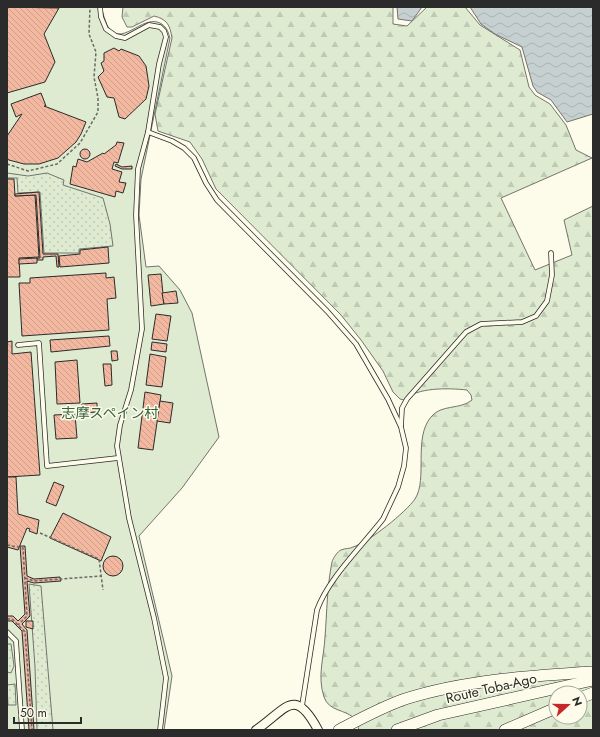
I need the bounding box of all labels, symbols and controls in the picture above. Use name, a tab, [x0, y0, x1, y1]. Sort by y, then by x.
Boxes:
park label: 志摩スペイン村	[61, 403, 159, 423]
street label: Route Toba-Ago	[443, 668, 539, 708]
north arrow	[548, 685, 588, 725]
text: N	[568, 694, 586, 708]
scale bar	[14, 699, 81, 725]
text: 50 m	[20, 704, 47, 722]

